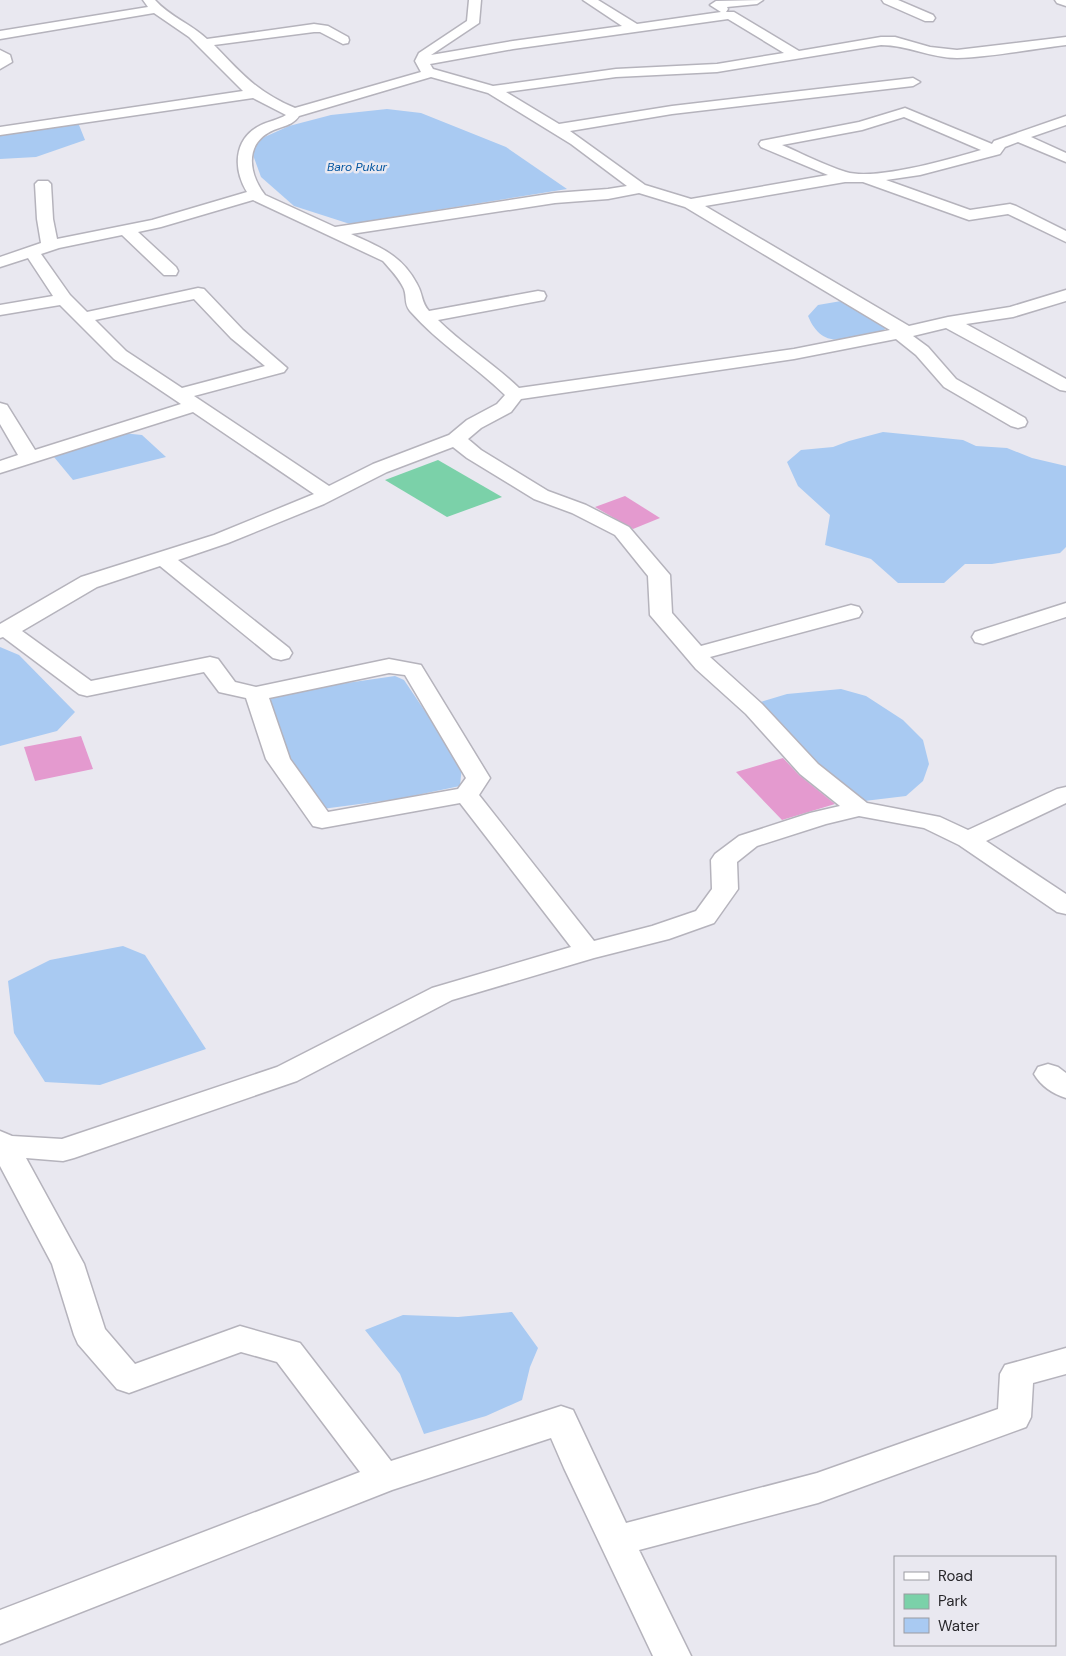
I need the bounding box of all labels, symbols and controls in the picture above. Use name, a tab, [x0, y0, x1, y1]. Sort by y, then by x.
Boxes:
water label: Baro Pukur	[327, 159, 388, 175]
legend	[894, 1556, 1056, 1646]
text: Road	[938, 1566, 973, 1586]
text: Park	[938, 1591, 968, 1611]
text: Water	[938, 1616, 980, 1636]

